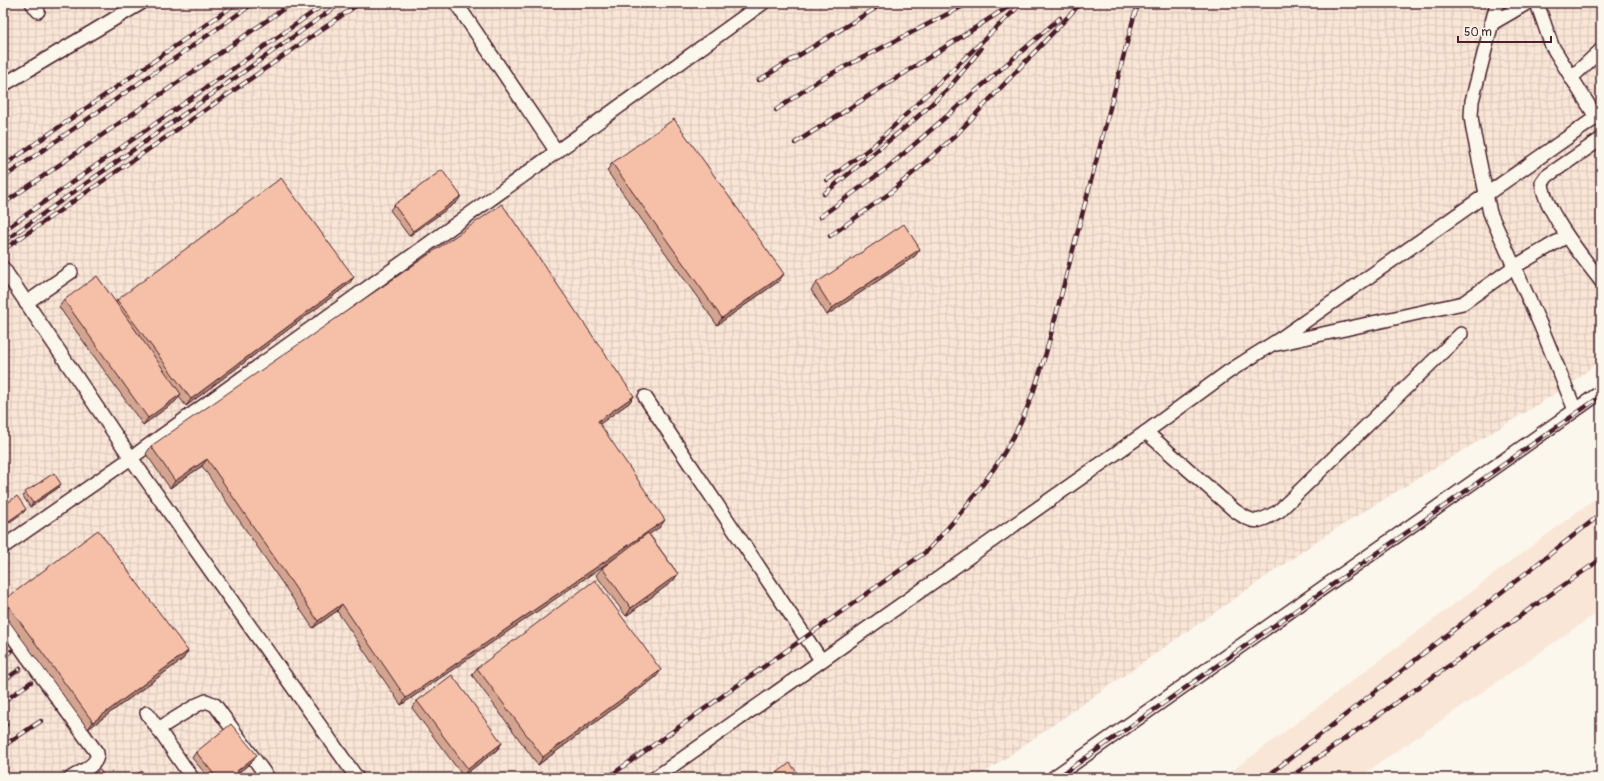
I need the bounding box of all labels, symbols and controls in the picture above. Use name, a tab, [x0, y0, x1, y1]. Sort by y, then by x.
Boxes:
scale bar	[1458, 18, 1551, 44]
text: 50 m	[1464, 25, 1492, 40]

